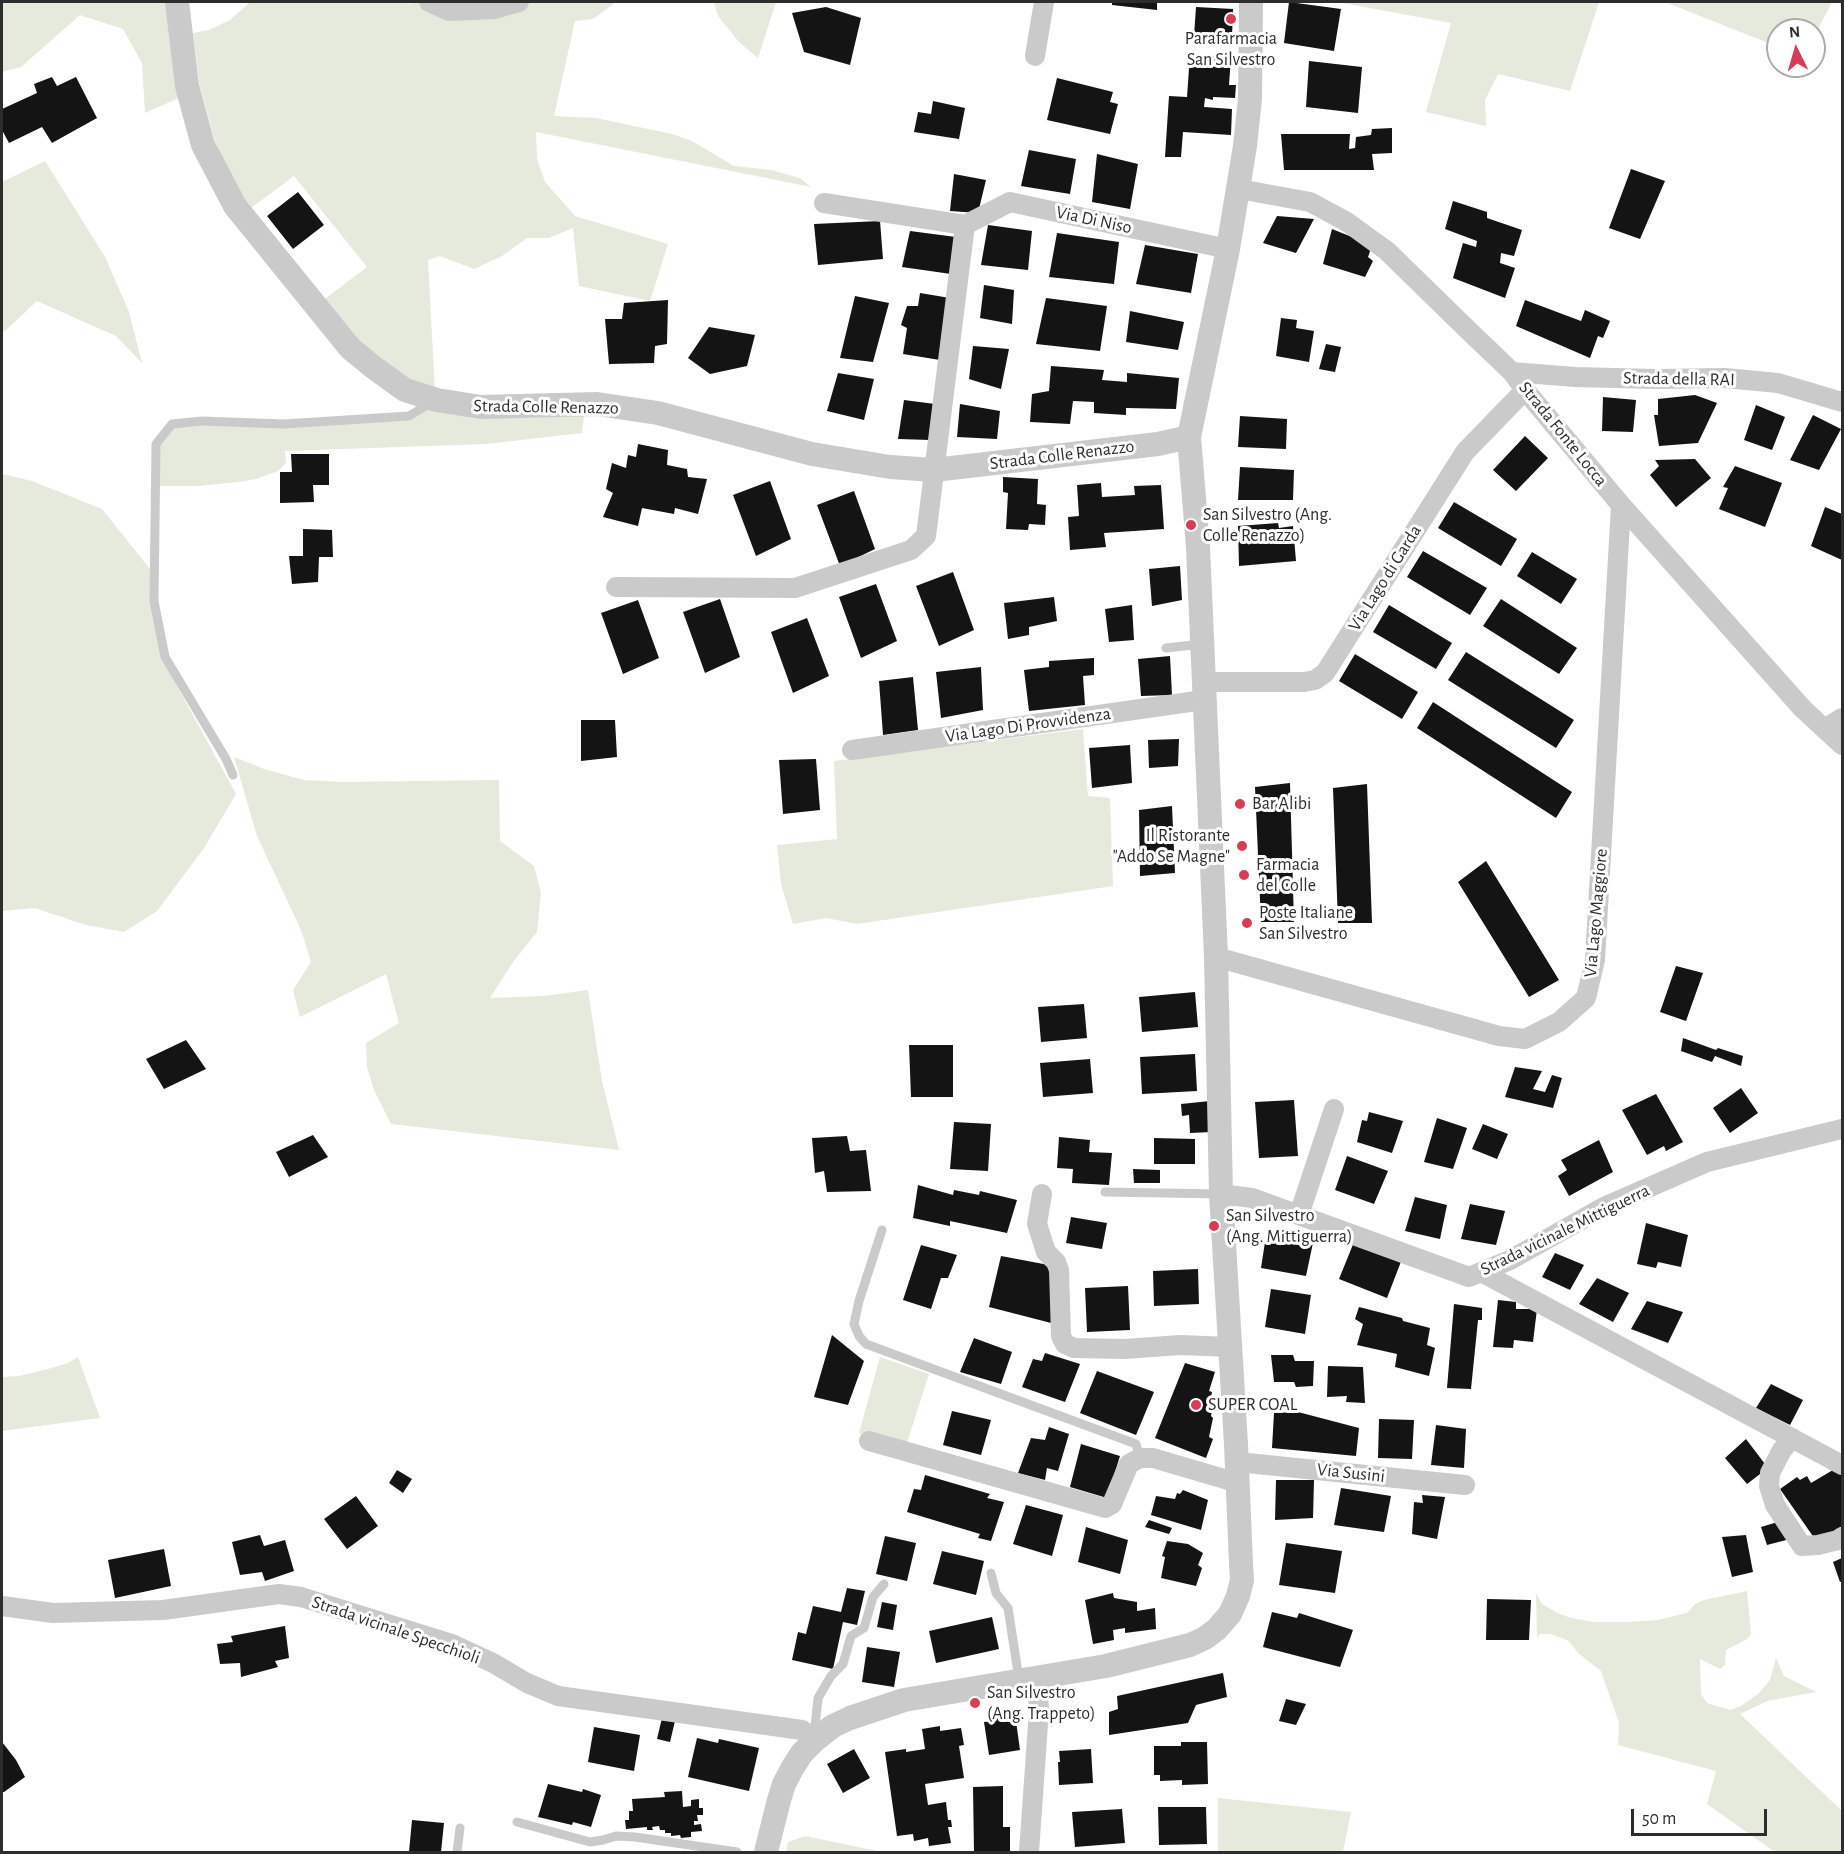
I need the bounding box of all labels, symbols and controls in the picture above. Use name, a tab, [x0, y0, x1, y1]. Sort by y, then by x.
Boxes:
marker: Parafarmacia San Silvestro	[1224, 12, 1238, 26]
north arrow	[1766, 18, 1826, 78]
text: N	[1788, 24, 1801, 41]
place label: Parafarmacia San Silvestro	[1185, 28, 1277, 70]
street label: Via Di Niso	[1054, 201, 1134, 239]
street label: Strada della RAI	[1623, 367, 1735, 391]
street label: Strada Fonte Locca	[1514, 377, 1612, 491]
street label: Strada Colle Renazzo	[473, 395, 619, 419]
street label: Strada Colle Renazzo	[989, 435, 1135, 475]
place label: San Silvestro (Ang. Colle Renazzo)	[1203, 504, 1332, 546]
marker: San Silvestro (Ang. Colle Renazzo)	[1184, 518, 1198, 532]
street label: Via Lago di Garda	[1344, 521, 1426, 635]
street label: Via Lago Di Provvidenza	[944, 703, 1112, 747]
place label: Bar Alibi	[1252, 793, 1311, 815]
marker: Bar Alibi	[1233, 797, 1247, 811]
place label: Il Ristorante "Addo Se Magne"	[1113, 825, 1230, 868]
marker: Il Ristorante "Addo Se Magne"	[1235, 839, 1249, 853]
street label: Via Lago Maggiore	[1580, 848, 1612, 978]
place label: Farmacia del Colle	[1256, 854, 1320, 896]
marker: Farmacia del Colle	[1237, 868, 1251, 882]
place label: Poste Italiane San Silvestro	[1259, 902, 1353, 944]
marker: Poste Italiane San Silvestro	[1240, 916, 1254, 930]
street label: Strada vicinale Mittiguerra	[1477, 1180, 1653, 1280]
place label: San Silvestro (Ang. Mittiguerra)	[1226, 1205, 1352, 1248]
marker: San Silvestro (Ang. Mittiguerra)	[1207, 1219, 1221, 1233]
place label: SUPER COAL	[1208, 1394, 1297, 1416]
marker: SUPER COAL	[1189, 1398, 1203, 1412]
street label: Via Susini	[1316, 1459, 1386, 1487]
street label: Strada vicinale Specchioli	[309, 1591, 483, 1669]
place label: San Silvestro (Ang. Trappeto)	[987, 1682, 1096, 1724]
marker: San Silvestro (Ang. Trappeto)	[968, 1696, 982, 1710]
scale bar	[1634, 1797, 1770, 1835]
text: 50 m	[1642, 1810, 1676, 1828]

